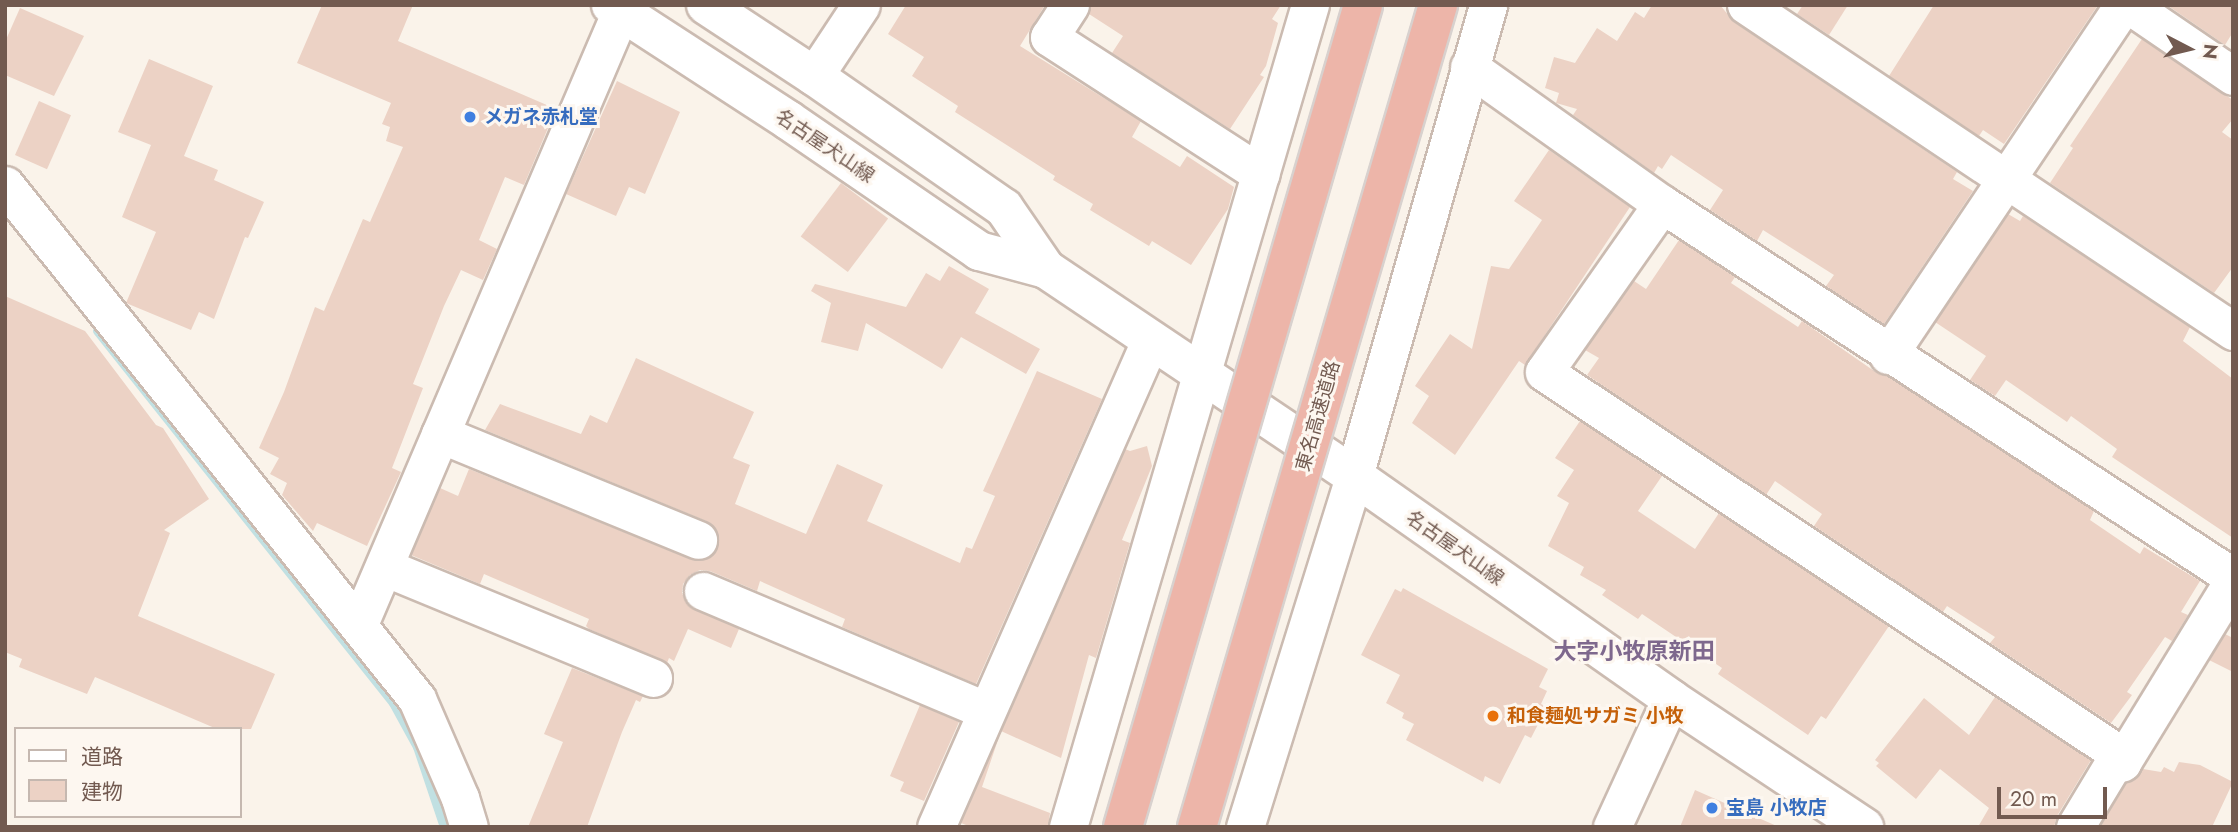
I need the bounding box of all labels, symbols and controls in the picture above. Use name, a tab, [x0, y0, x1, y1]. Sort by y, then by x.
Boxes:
north arrow	[2154, 14, 2224, 84]
text: N	[2196, 42, 2225, 61]
street label: 名古屋犬山線	[771, 105, 879, 187]
place label: メガネ赤札堂	[484, 106, 598, 128]
marker: メガネ赤札堂	[462, 109, 478, 125]
street label: 東名高速道路	[1291, 358, 1345, 474]
street label: 名古屋犬山線	[1402, 506, 1508, 590]
district label: 大字小牧原新田	[1554, 637, 1714, 665]
place label: 和食麺処サガミ 小牧	[1507, 705, 1684, 727]
marker: 和食麺処サガミ 小牧	[1485, 708, 1501, 724]
legend	[14, 727, 242, 818]
text: 道路	[81, 742, 123, 772]
scale bar	[2000, 772, 2110, 816]
text: 建物	[81, 777, 123, 807]
text: 20 m	[2010, 784, 2057, 814]
place label: 宝島 小牧店	[1726, 797, 1827, 819]
marker: 宝島 小牧店	[1704, 800, 1720, 816]

